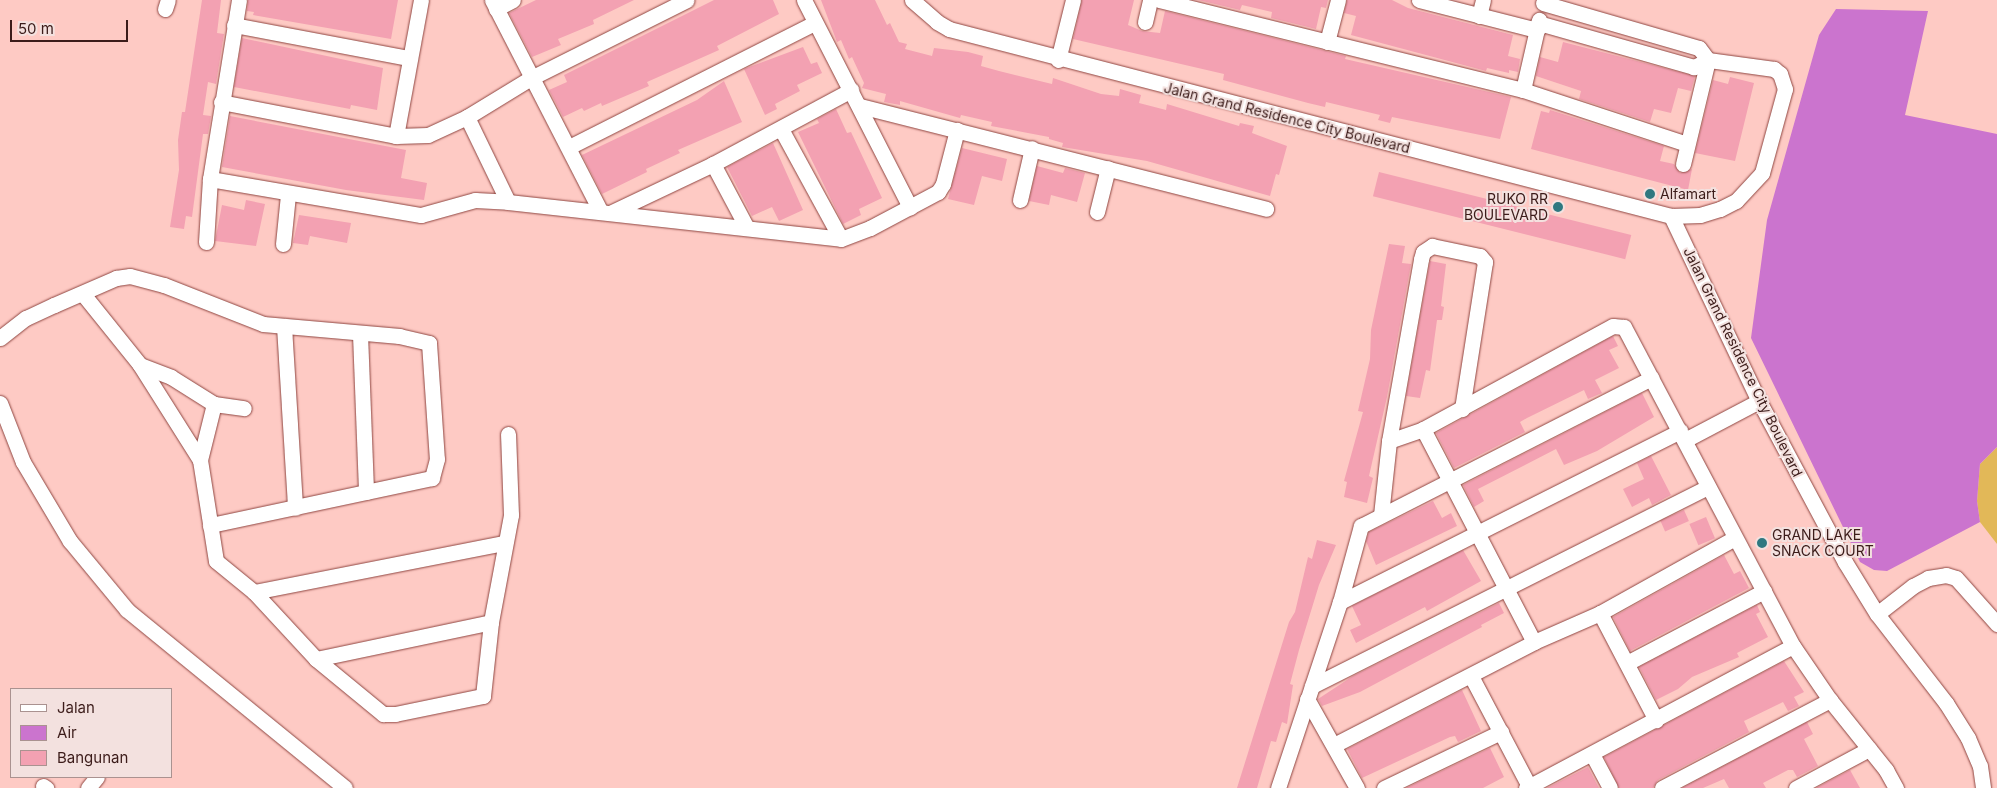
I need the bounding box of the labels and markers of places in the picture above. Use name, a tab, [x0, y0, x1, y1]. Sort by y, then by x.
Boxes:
place label: Alfamart	[1660, 186, 1716, 202]
marker: Alfamart	[1644, 188, 1656, 200]
place label: RUKO RR BOULEVARD	[1464, 191, 1548, 223]
marker: RUKO RR BOULEVARD	[1552, 201, 1564, 213]
place label: GRAND LAKE SNACK COURT	[1772, 527, 1874, 560]
marker: GRAND LAKE SNACK COURT	[1756, 537, 1768, 549]

